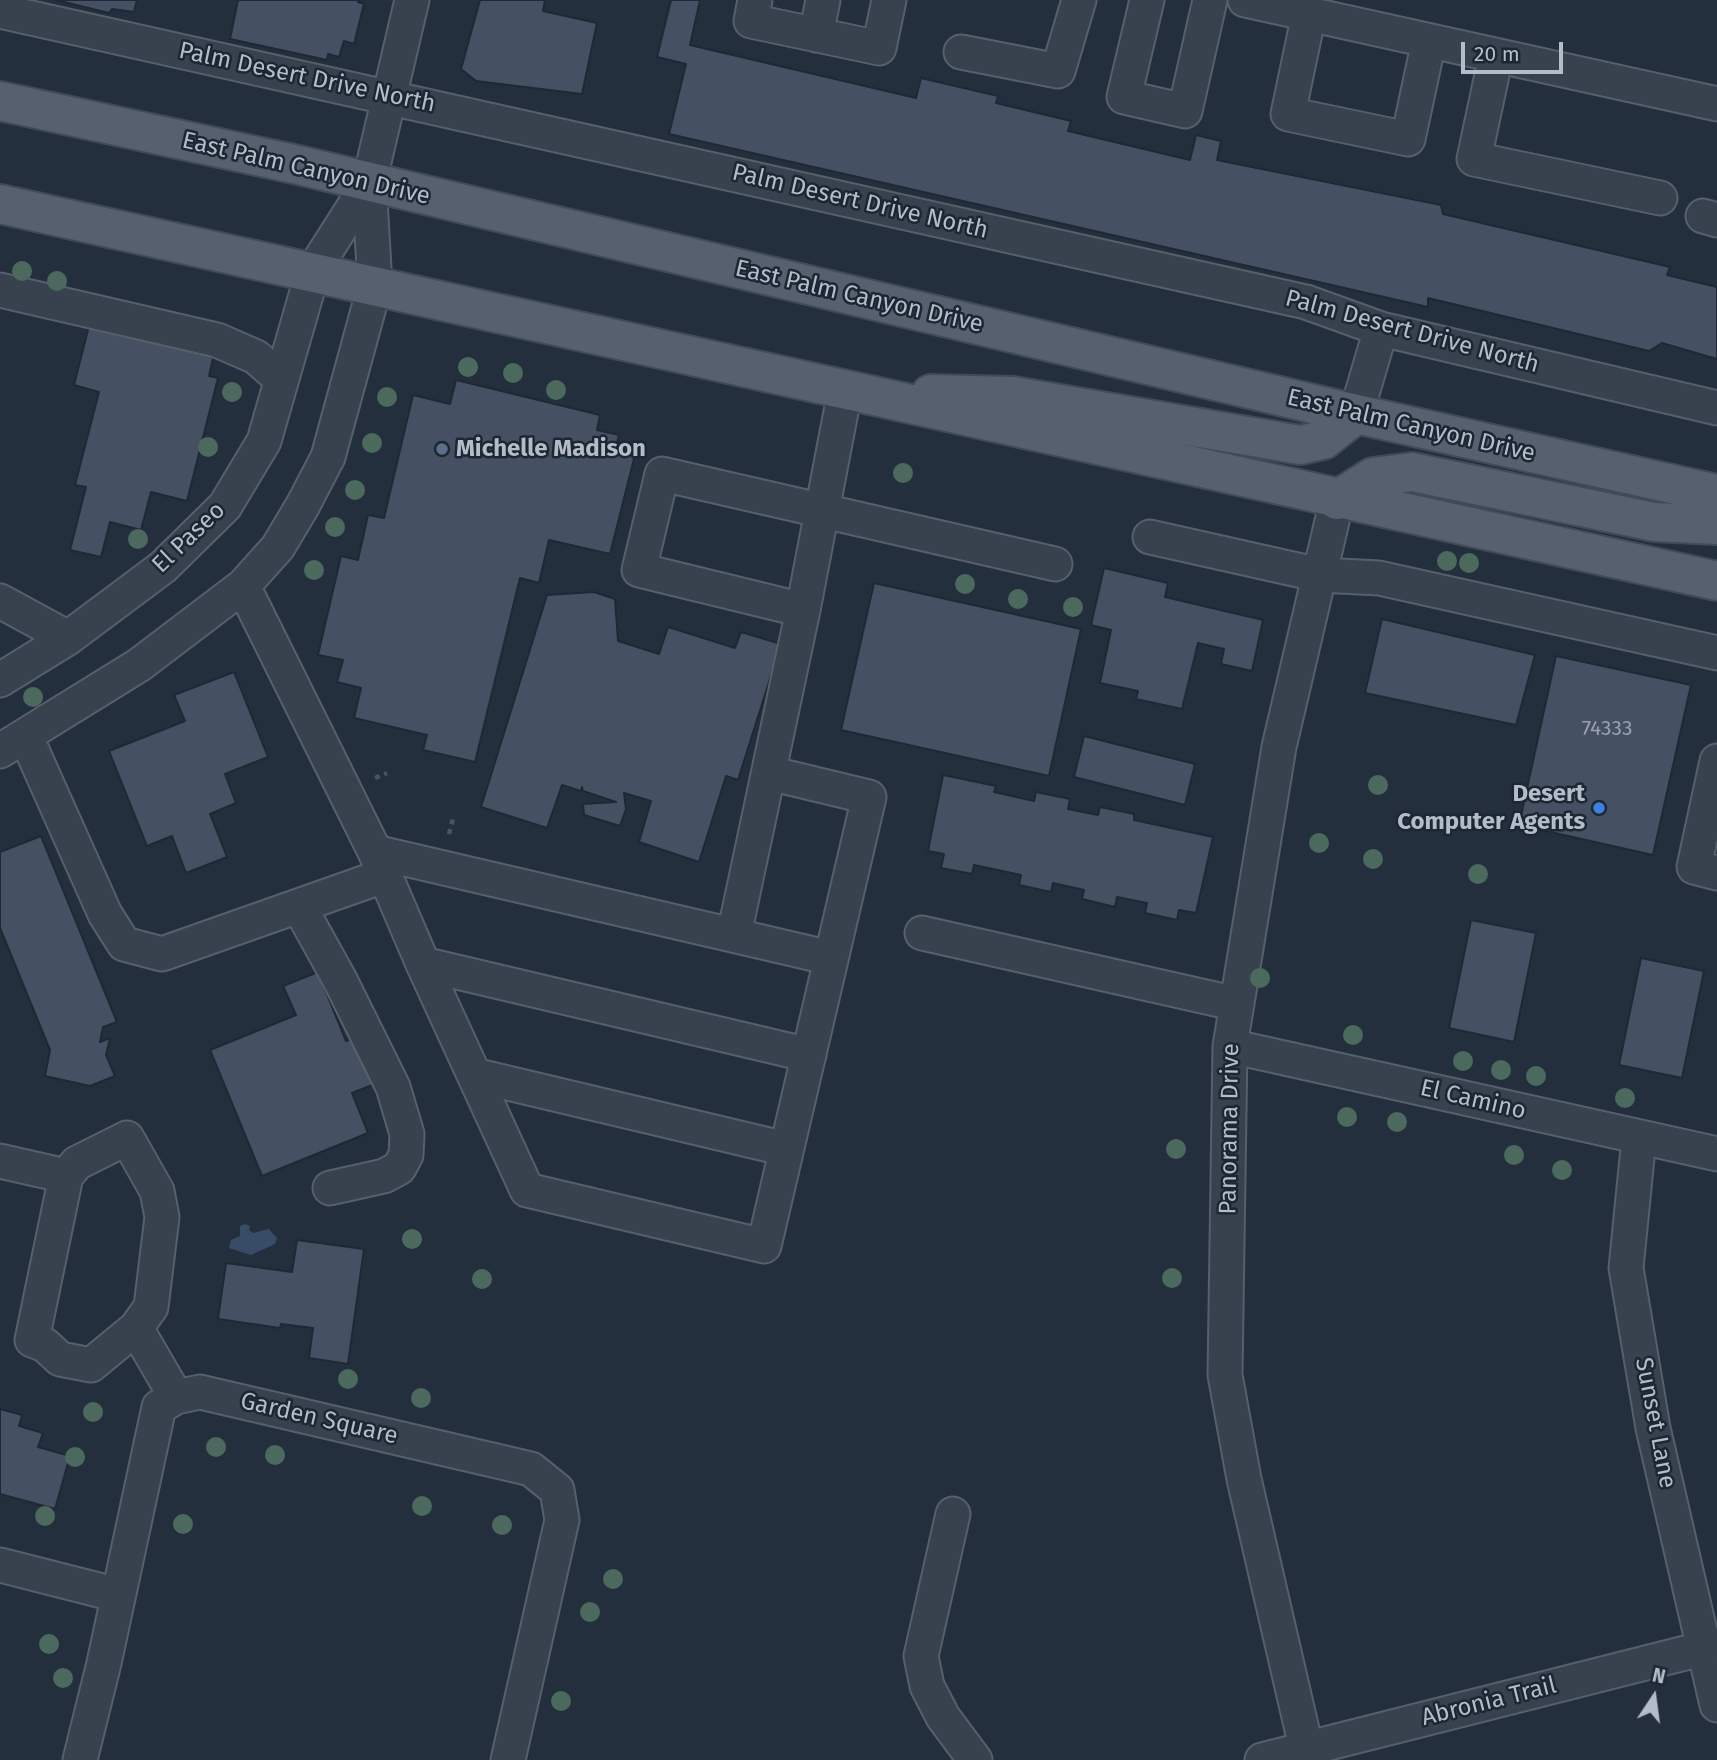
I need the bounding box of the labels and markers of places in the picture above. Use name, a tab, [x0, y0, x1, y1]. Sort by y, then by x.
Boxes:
place label: Michelle Madison	[456, 435, 646, 463]
marker: Michelle Madison	[434, 441, 450, 457]
place label: Desert Computer Agents	[1397, 780, 1585, 836]
marker: Desert Computer Agents	[1591, 800, 1607, 816]

